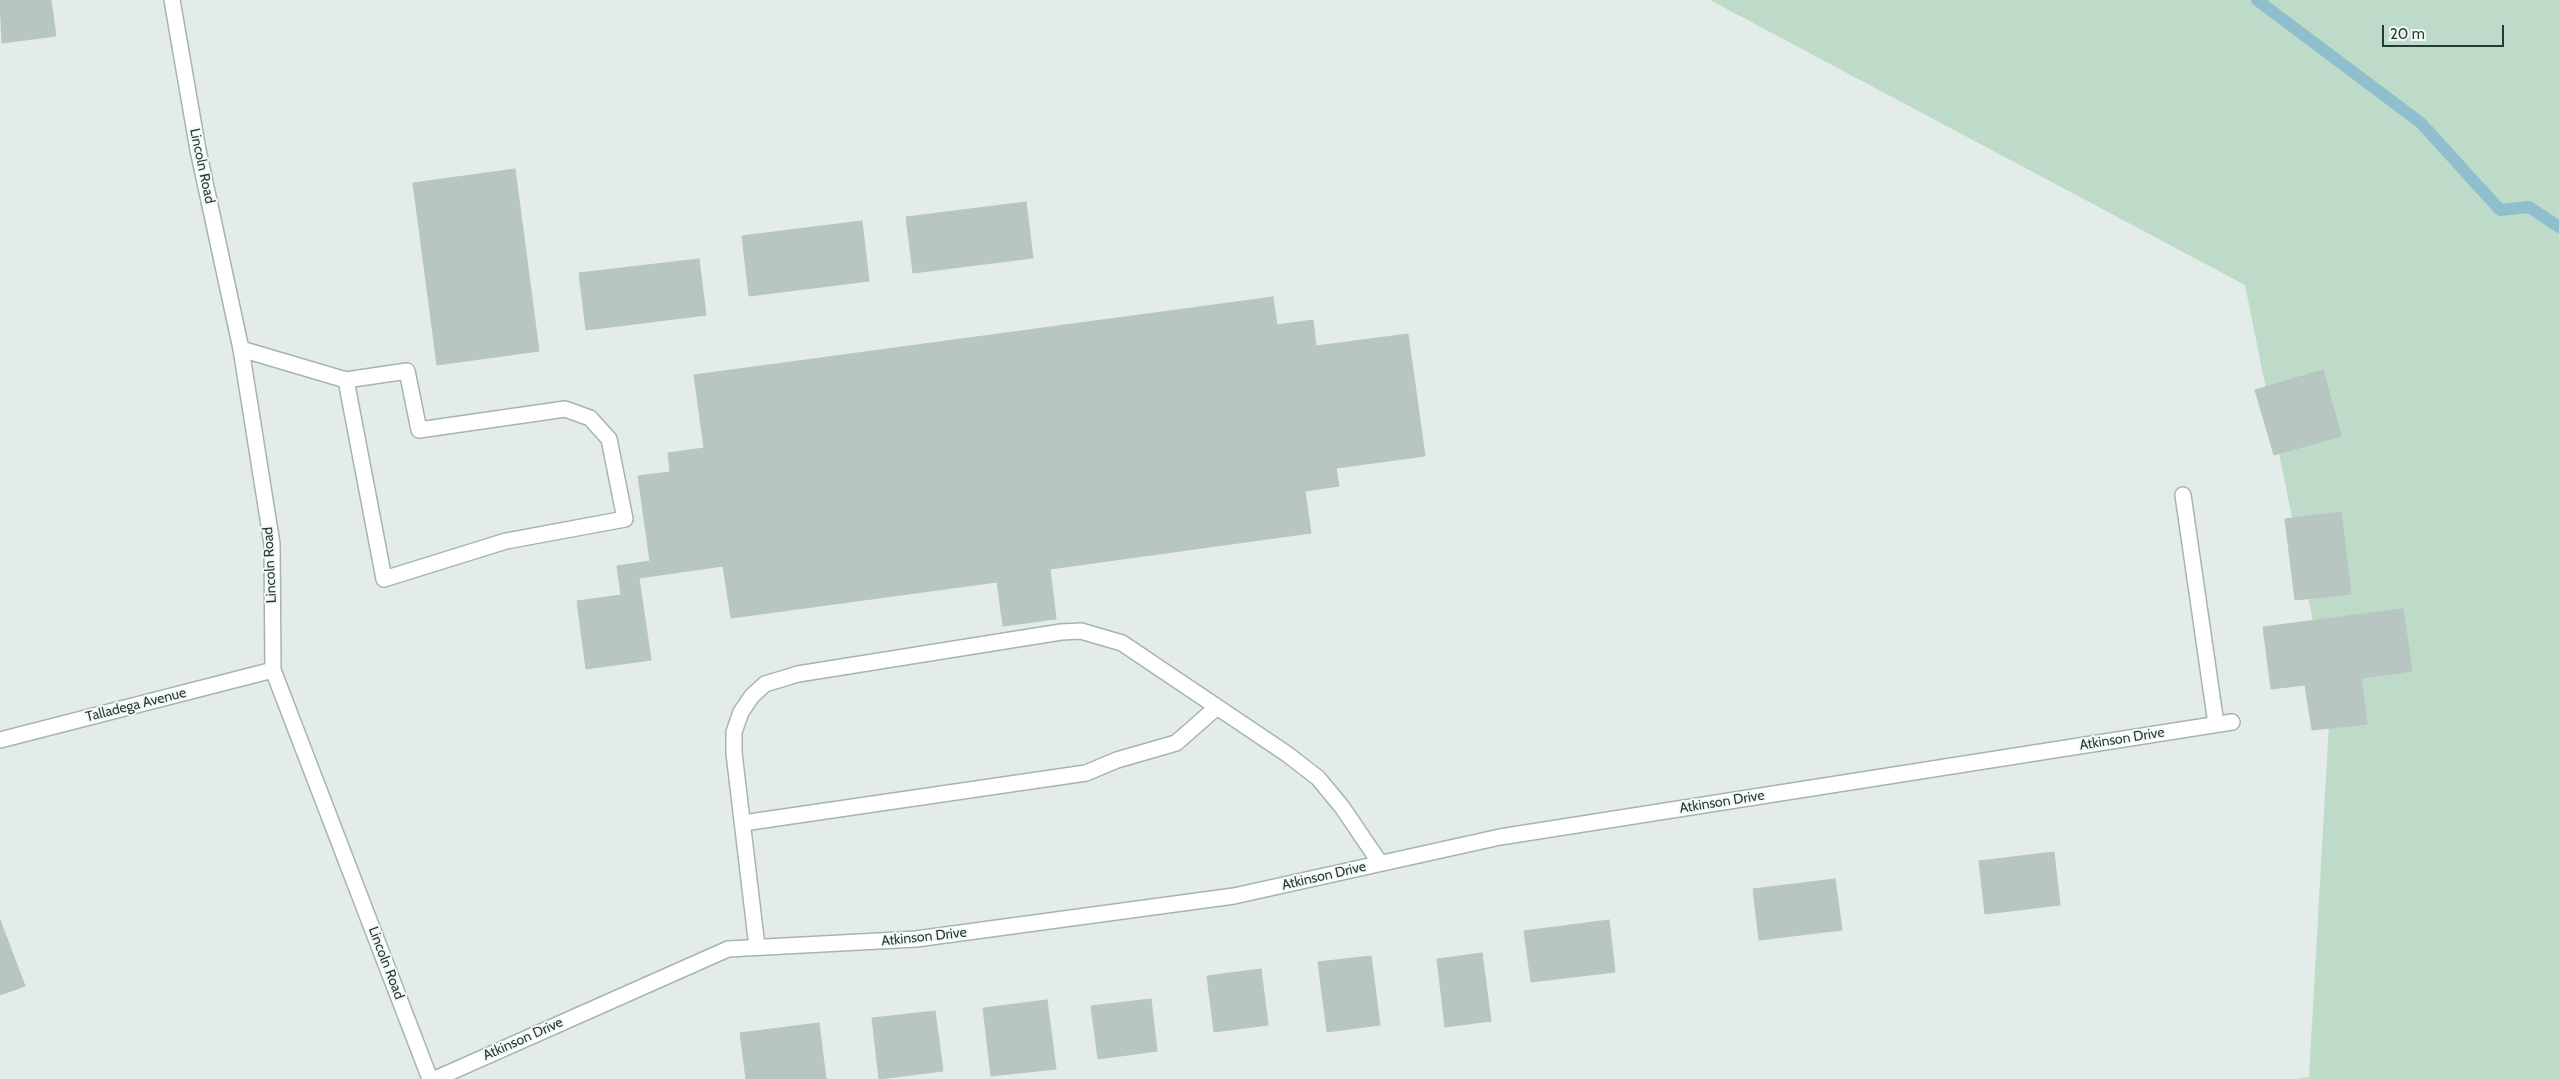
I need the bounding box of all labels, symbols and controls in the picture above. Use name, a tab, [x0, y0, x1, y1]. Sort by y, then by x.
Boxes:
scale bar	[2384, 15, 2506, 47]
text: 20 m	[2390, 25, 2425, 43]
street label: Lincoln Road	[186, 127, 218, 205]
street label: Lincoln Road	[260, 526, 280, 604]
street label: Talladega Avenue	[84, 684, 188, 726]
street label: Atkinson Drive	[2078, 724, 2166, 754]
street label: Atkinson Drive	[1678, 787, 1766, 817]
street label: Atkinson Drive	[1280, 858, 1368, 894]
street label: Lincoln Road	[364, 924, 408, 1002]
street label: Atkinson Drive	[880, 924, 968, 950]
street label: Atkinson Drive	[480, 1014, 566, 1064]

